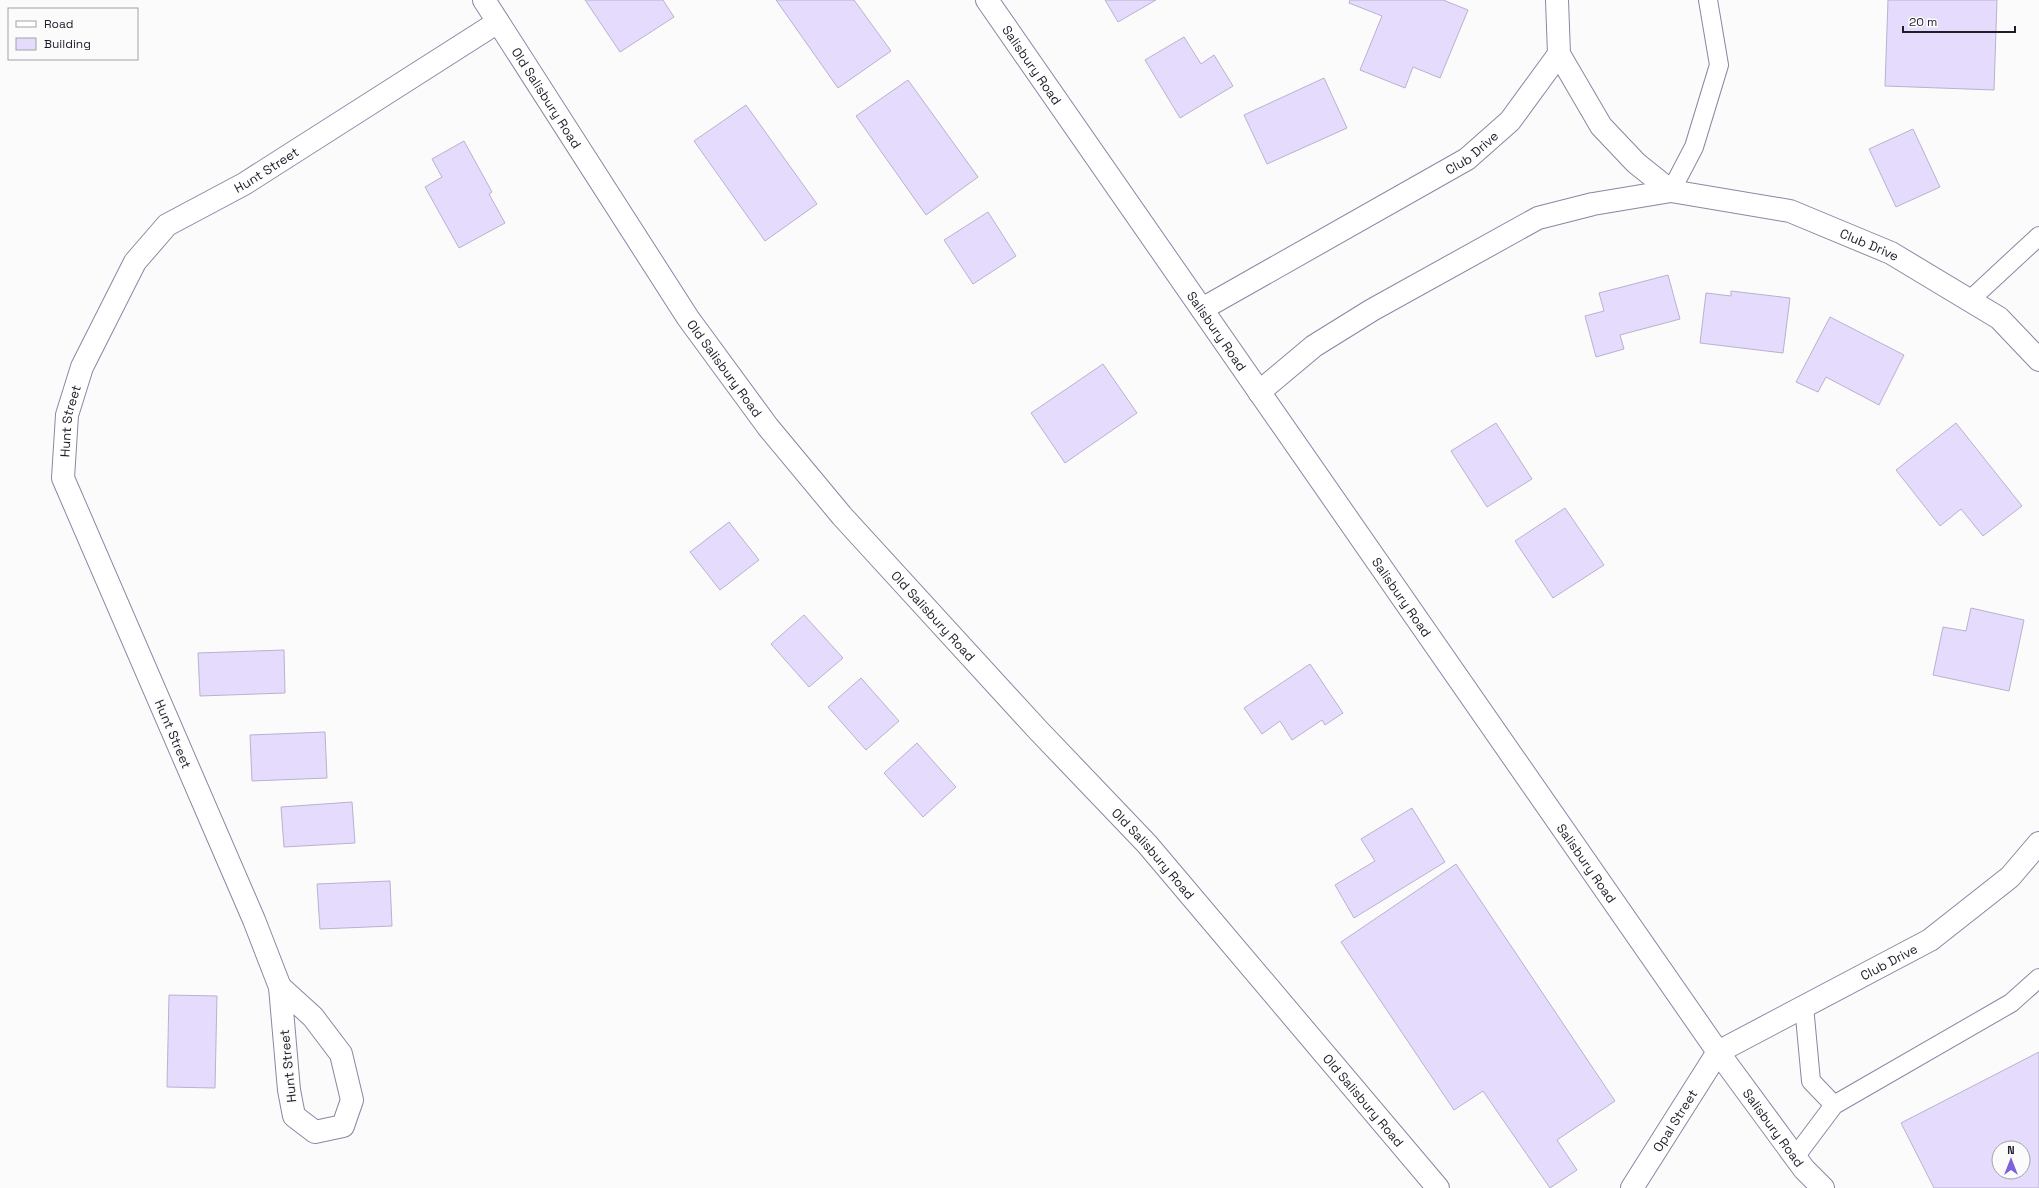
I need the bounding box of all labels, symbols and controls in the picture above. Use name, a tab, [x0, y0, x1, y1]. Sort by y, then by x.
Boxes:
legend	[8, 8, 138, 60]
scale bar	[1903, 8, 2015, 34]
text: 20 m	[1909, 14, 1937, 30]
text: Road	[44, 16, 73, 32]
street label: Salisbury Road	[999, 22, 1066, 108]
text: Building	[44, 36, 91, 52]
street label: Old Salisbury Road	[508, 44, 585, 151]
street label: Club Drive	[1442, 127, 1502, 178]
street label: Hunt Street	[231, 143, 302, 196]
street label: Club Drive	[1838, 224, 1902, 264]
street label: Salisbury Road	[1183, 288, 1251, 374]
street label: Old Salisbury Road	[683, 316, 766, 420]
street label: Hunt Street	[56, 383, 84, 458]
street label: Salisbury Road	[1368, 554, 1435, 640]
street label: Old Salisbury Road	[888, 567, 979, 665]
street label: Hunt Street	[151, 697, 195, 771]
street label: Old Salisbury Road	[1108, 804, 1199, 903]
street label: Salisbury Road	[1553, 820, 1620, 906]
street label: Club Drive	[1857, 940, 1920, 984]
street label: Hunt Street	[276, 1029, 300, 1103]
street label: Old Salisbury Road	[1319, 1050, 1408, 1150]
street label: Salisbury Road	[1739, 1085, 1808, 1170]
street label: Opal Street	[1649, 1086, 1701, 1155]
north arrow	[1991, 1140, 2031, 1180]
text: N	[2007, 1143, 2015, 1157]

